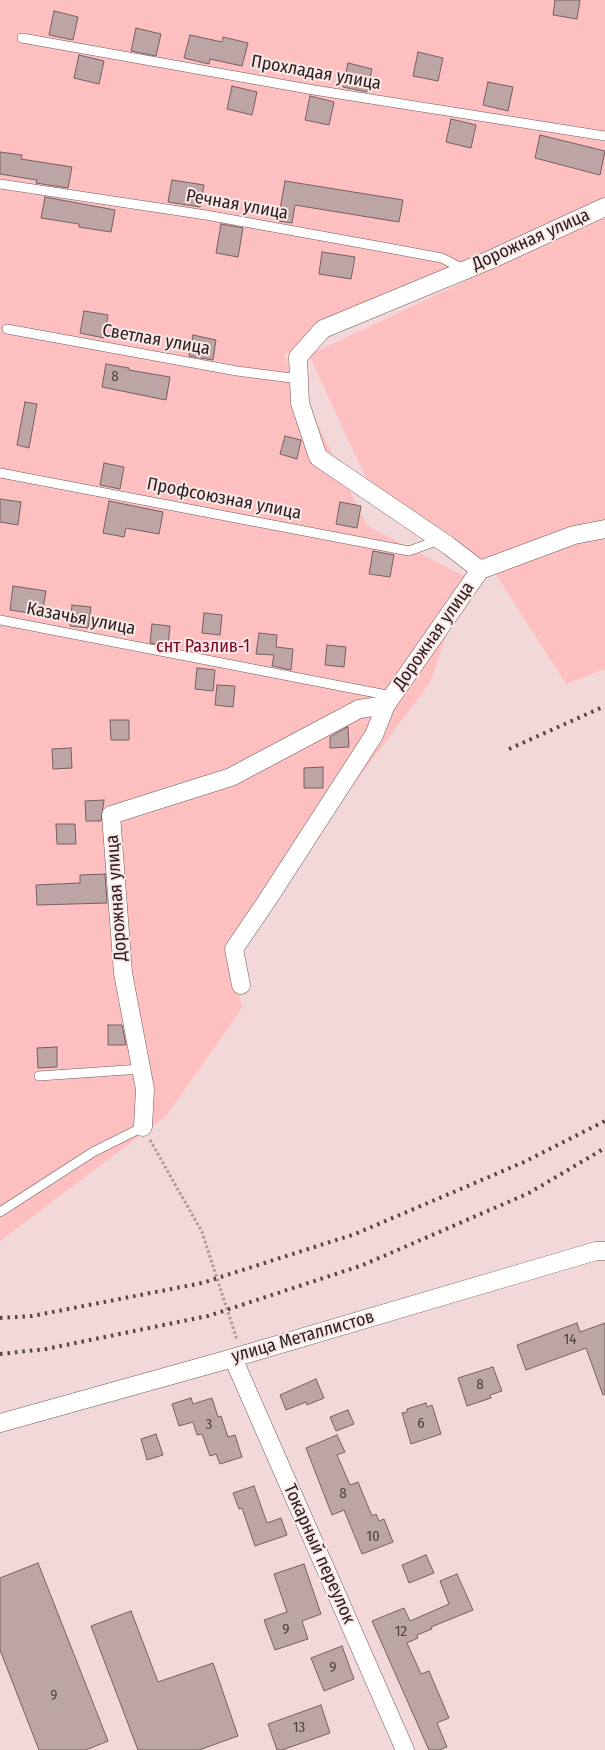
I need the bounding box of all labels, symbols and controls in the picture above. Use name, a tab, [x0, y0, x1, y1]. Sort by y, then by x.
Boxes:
street label: Прохладая улица	[249, 51, 383, 95]
street label: Речная улица	[184, 185, 290, 225]
street label: Дорожная улица	[469, 204, 593, 276]
street label: Светлая улица	[100, 320, 212, 360]
house number: 8	[111, 368, 119, 386]
street label: Профсоюзная улица	[145, 473, 303, 525]
street label: Дорожная улица	[389, 578, 479, 694]
street label: Казачья улица	[25, 598, 137, 640]
park label: снт Разлив-1	[156, 636, 250, 658]
street label: Дорожная улица	[102, 834, 132, 962]
street label: улица Металлистов	[229, 1306, 377, 1368]
house number: 14	[563, 1331, 577, 1349]
house number: 8	[476, 1376, 484, 1394]
house number: 6	[417, 1415, 425, 1433]
house number: 3	[206, 1416, 212, 1434]
street label: Токарный переулок	[278, 1481, 360, 1627]
house number: 8	[339, 1485, 347, 1503]
house number: 10	[366, 1528, 380, 1546]
house number: 9	[282, 1621, 290, 1639]
house number: 12	[395, 1623, 407, 1641]
house number: 9	[329, 1659, 337, 1677]
house number: 9	[50, 1687, 58, 1705]
house number: 13	[293, 1719, 305, 1737]

